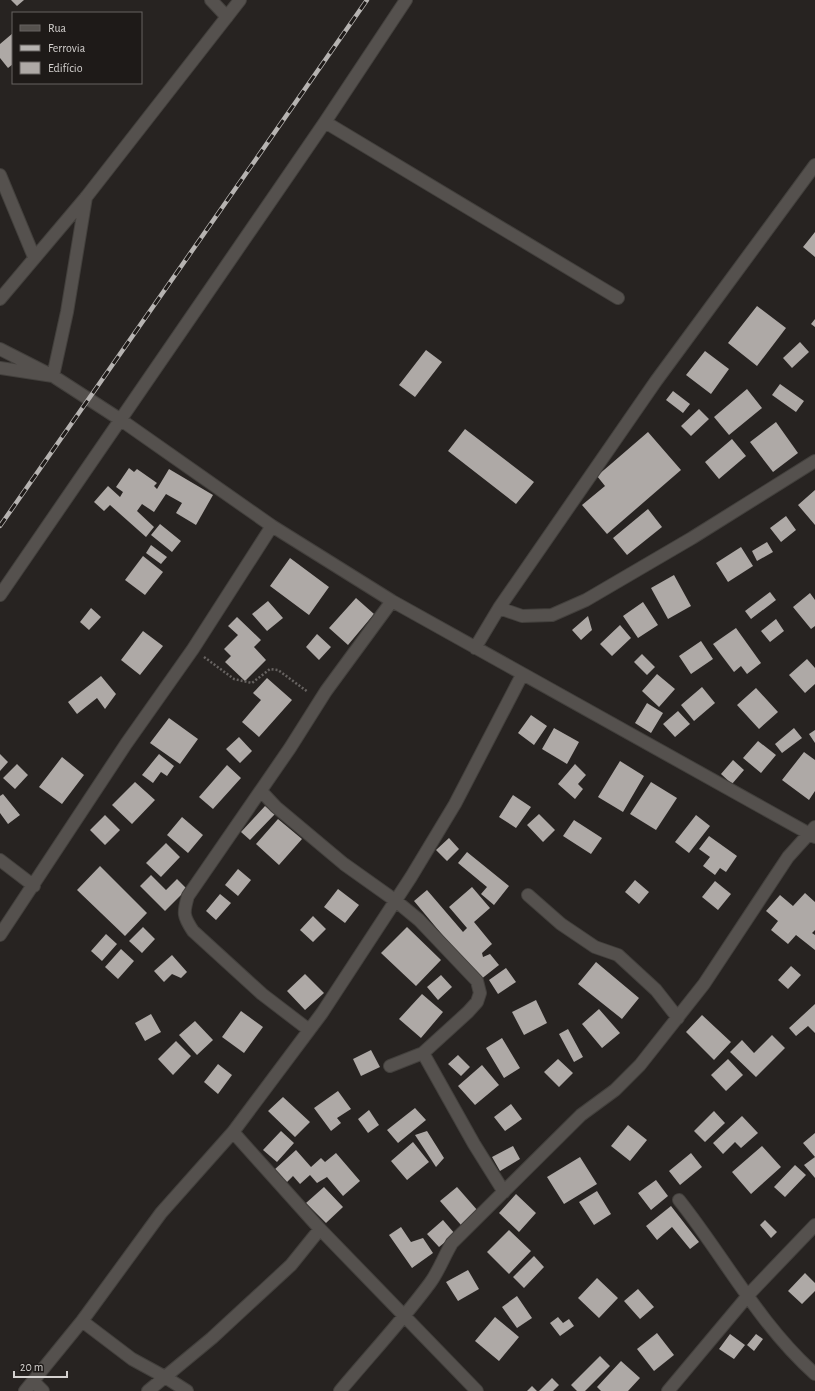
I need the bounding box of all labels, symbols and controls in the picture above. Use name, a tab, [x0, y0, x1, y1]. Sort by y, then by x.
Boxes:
legend	[12, 12, 142, 84]
text: Rua	[48, 22, 67, 34]
text: Ferrovia	[48, 42, 86, 54]
text: Edifício	[48, 62, 83, 74]
scale bar	[14, 1353, 67, 1379]
text: 20 m	[20, 1361, 43, 1373]

